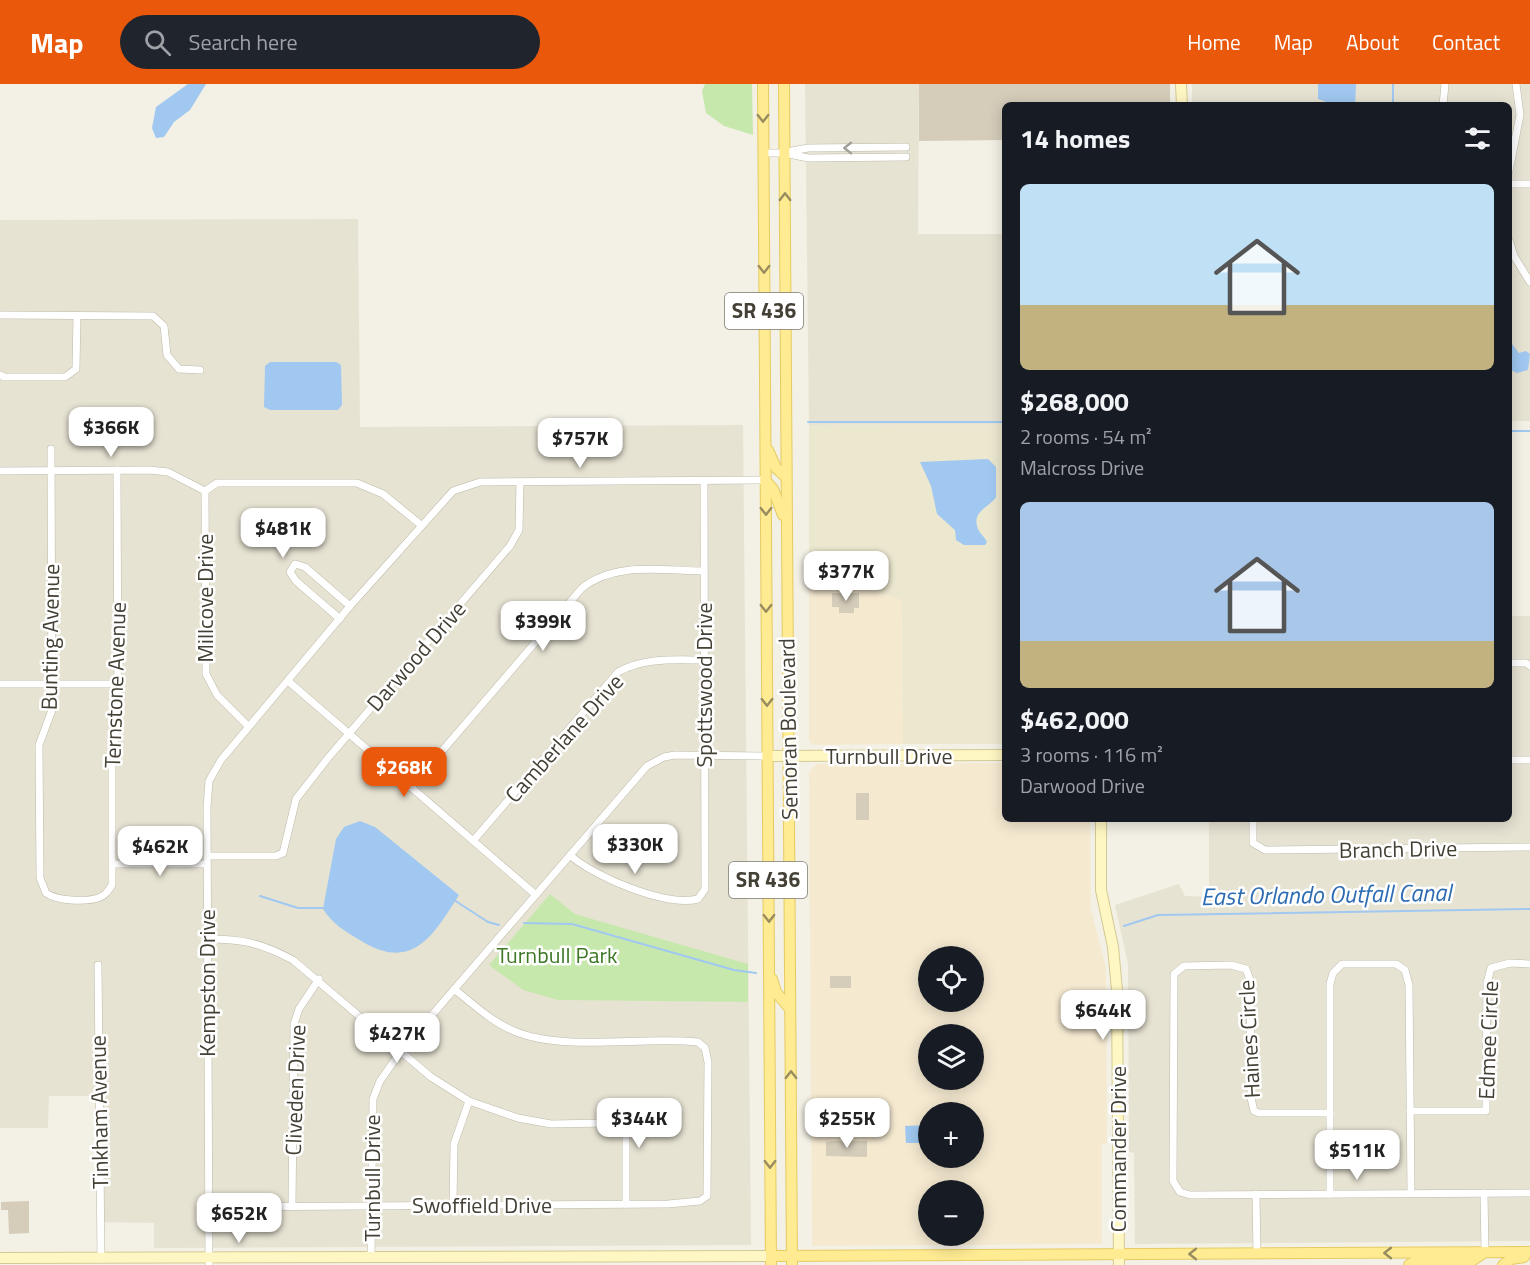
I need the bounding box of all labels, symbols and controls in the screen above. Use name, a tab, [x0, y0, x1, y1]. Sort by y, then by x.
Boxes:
search box	[120, 15, 540, 69]
text: Map	[30, 21, 84, 64]
text: Search here	[189, 25, 298, 59]
icon: search	[141, 26, 174, 59]
text: Home	[1187, 26, 1241, 58]
text: Map	[1274, 26, 1313, 58]
text: About	[1346, 26, 1399, 58]
text: Contact	[1432, 26, 1500, 58]
one-way arrow	[757, 114, 769, 123]
text: 14 homes	[1020, 119, 1130, 158]
icon: filters	[1461, 122, 1494, 155]
one-way arrow	[843, 142, 852, 154]
one-way arrow	[779, 192, 791, 201]
icon: home	[1203, 223, 1311, 331]
one-way arrow	[758, 264, 770, 273]
road number: SR 436	[725, 293, 803, 329]
text: $268,000	[1020, 382, 1129, 421]
pin: $366K	[69, 407, 153, 458]
text: $366K	[83, 411, 139, 442]
pin: $757K	[538, 418, 622, 469]
text: 2 rooms · 54 m²	[1020, 421, 1152, 452]
text: $757K	[552, 422, 608, 453]
text: Malcross Drive	[1020, 452, 1144, 483]
one-way arrow	[760, 507, 772, 516]
pin: $481K	[241, 508, 325, 559]
text: $481K	[255, 512, 311, 543]
street label: Millcove Drive	[188, 534, 222, 662]
icon: home	[1203, 541, 1311, 649]
pin: $377K	[804, 551, 888, 602]
text: $377K	[818, 555, 874, 586]
street label: Bunting Avenue	[32, 564, 68, 710]
street label: Darwood Drive	[358, 593, 474, 719]
street label: Ternstone Avenue	[95, 601, 135, 769]
pin: $399K	[501, 601, 585, 652]
street label: Spottswood Drive	[687, 602, 721, 768]
one-way arrow	[760, 604, 772, 613]
text: $399K	[515, 605, 571, 636]
street label: Semoran Boulevard	[769, 638, 807, 820]
street label: Camberlane Drive	[497, 666, 631, 810]
one-way arrow	[761, 697, 773, 706]
text: $462,000	[1020, 700, 1129, 739]
street label: Turnbull Drive	[825, 739, 953, 773]
text: 3 rooms · 116 m²	[1020, 739, 1163, 770]
pin: $268K	[362, 747, 446, 798]
text: $268K	[376, 751, 432, 782]
text: Darwood Drive	[1020, 770, 1145, 801]
pin: $330K	[593, 824, 677, 875]
pin: $462K	[118, 826, 202, 877]
text: $330K	[607, 828, 663, 859]
text: $462K	[132, 830, 188, 861]
street label: Branch Drive	[1339, 831, 1457, 867]
road number: SR 436	[729, 862, 807, 898]
water label: East Orlando Outfall Canal	[1200, 874, 1454, 914]
street label: Kempston Drive	[190, 909, 224, 1057]
one-way arrow	[763, 914, 775, 923]
park label: Turnbull Park	[496, 938, 618, 972]
map controls	[918, 946, 984, 1246]
button: locate	[918, 946, 984, 1012]
street label: Haines Circle	[1229, 979, 1269, 1099]
street label: Edmee Circle	[1469, 980, 1507, 1100]
pin: $644K	[1061, 990, 1145, 1041]
text: $644K	[1075, 994, 1131, 1025]
pin: $427K	[355, 1013, 439, 1064]
text: $427K	[369, 1017, 425, 1048]
street label: Cliveden Drive	[276, 1024, 314, 1156]
button: layers	[918, 1024, 984, 1090]
street label: Tinkham Avenue	[81, 1035, 117, 1189]
street label: Commander Drive	[1101, 1066, 1135, 1232]
one-way arrow	[785, 1071, 797, 1080]
pin: $344K	[597, 1098, 681, 1149]
pin: $255K	[805, 1098, 889, 1149]
text: $344K	[611, 1102, 667, 1133]
text: $255K	[819, 1102, 875, 1133]
button: +	[918, 1102, 984, 1168]
street label: Turnbull Drive	[355, 1114, 389, 1242]
pin: $511K	[1315, 1130, 1399, 1181]
text: $511K	[1329, 1134, 1385, 1165]
one-way arrow	[764, 1160, 777, 1169]
button: −	[918, 1180, 984, 1246]
street label: Swoffield Drive	[412, 1188, 552, 1222]
pin: $652K	[197, 1193, 281, 1244]
text: $652K	[211, 1197, 267, 1228]
one-way arrow	[1383, 1247, 1392, 1259]
one-way arrow	[1188, 1248, 1197, 1260]

